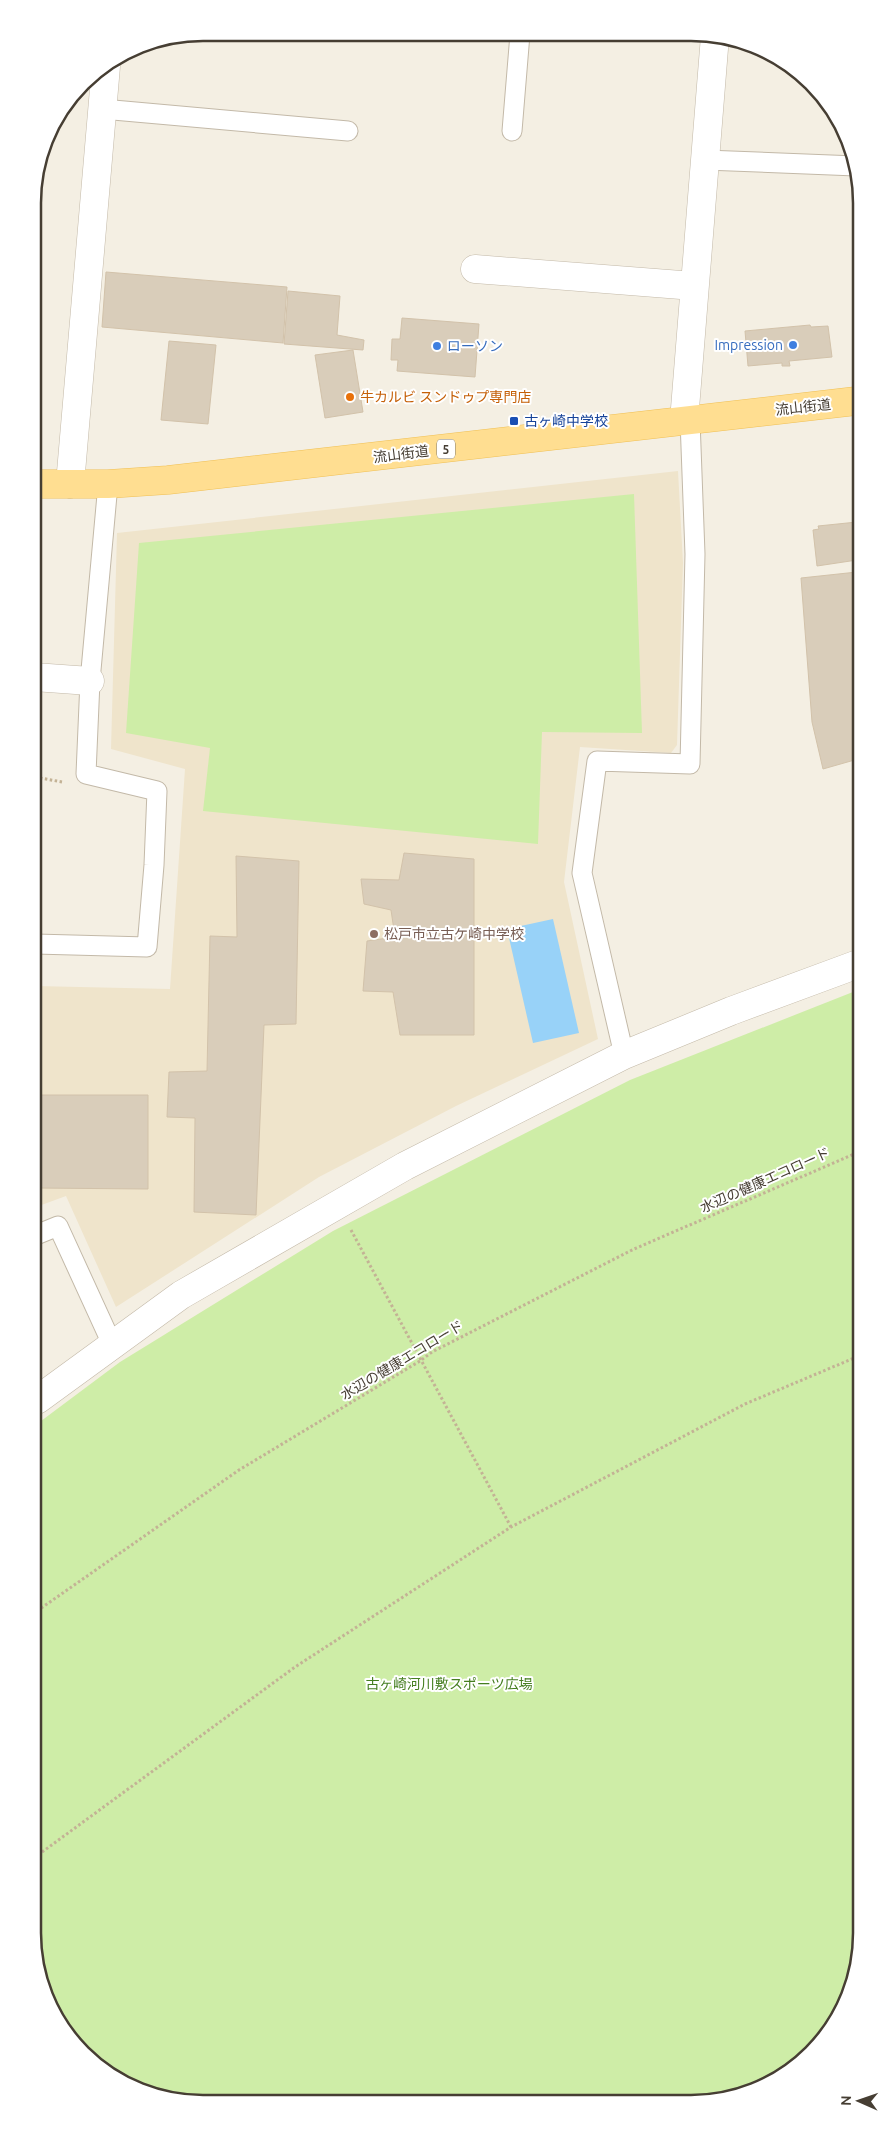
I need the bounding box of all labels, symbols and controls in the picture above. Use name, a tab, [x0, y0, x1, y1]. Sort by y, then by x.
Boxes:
place label: Impression	[714, 337, 783, 353]
place label: ローソン	[447, 338, 503, 354]
marker: Impression	[787, 339, 799, 351]
marker: ローソン	[431, 340, 443, 352]
place label: 牛カルビ スンドゥプ専門店	[360, 389, 531, 405]
marker: 牛カルビ スンドゥプ専門店	[344, 391, 356, 403]
street label: 流山街道	[774, 396, 832, 418]
place label: 古ヶ崎中学校	[524, 413, 608, 429]
marker: 古ヶ崎中学校	[508, 415, 520, 427]
road number: 5	[437, 439, 455, 458]
street label: 流山街道	[372, 443, 430, 465]
place label: 松戸市立古ケ崎中学校	[384, 926, 524, 942]
marker: 松戸市立古ケ崎中学校	[368, 928, 380, 940]
street label: 水辺の健康エコロード	[698, 1144, 832, 1216]
street label: 水辺の健康エコロード	[338, 1317, 466, 1403]
park label: 古ヶ崎河川敷スポーツ広場	[365, 1676, 533, 1692]
north arrow	[834, 2076, 884, 2126]
text: N	[838, 2095, 854, 2106]

